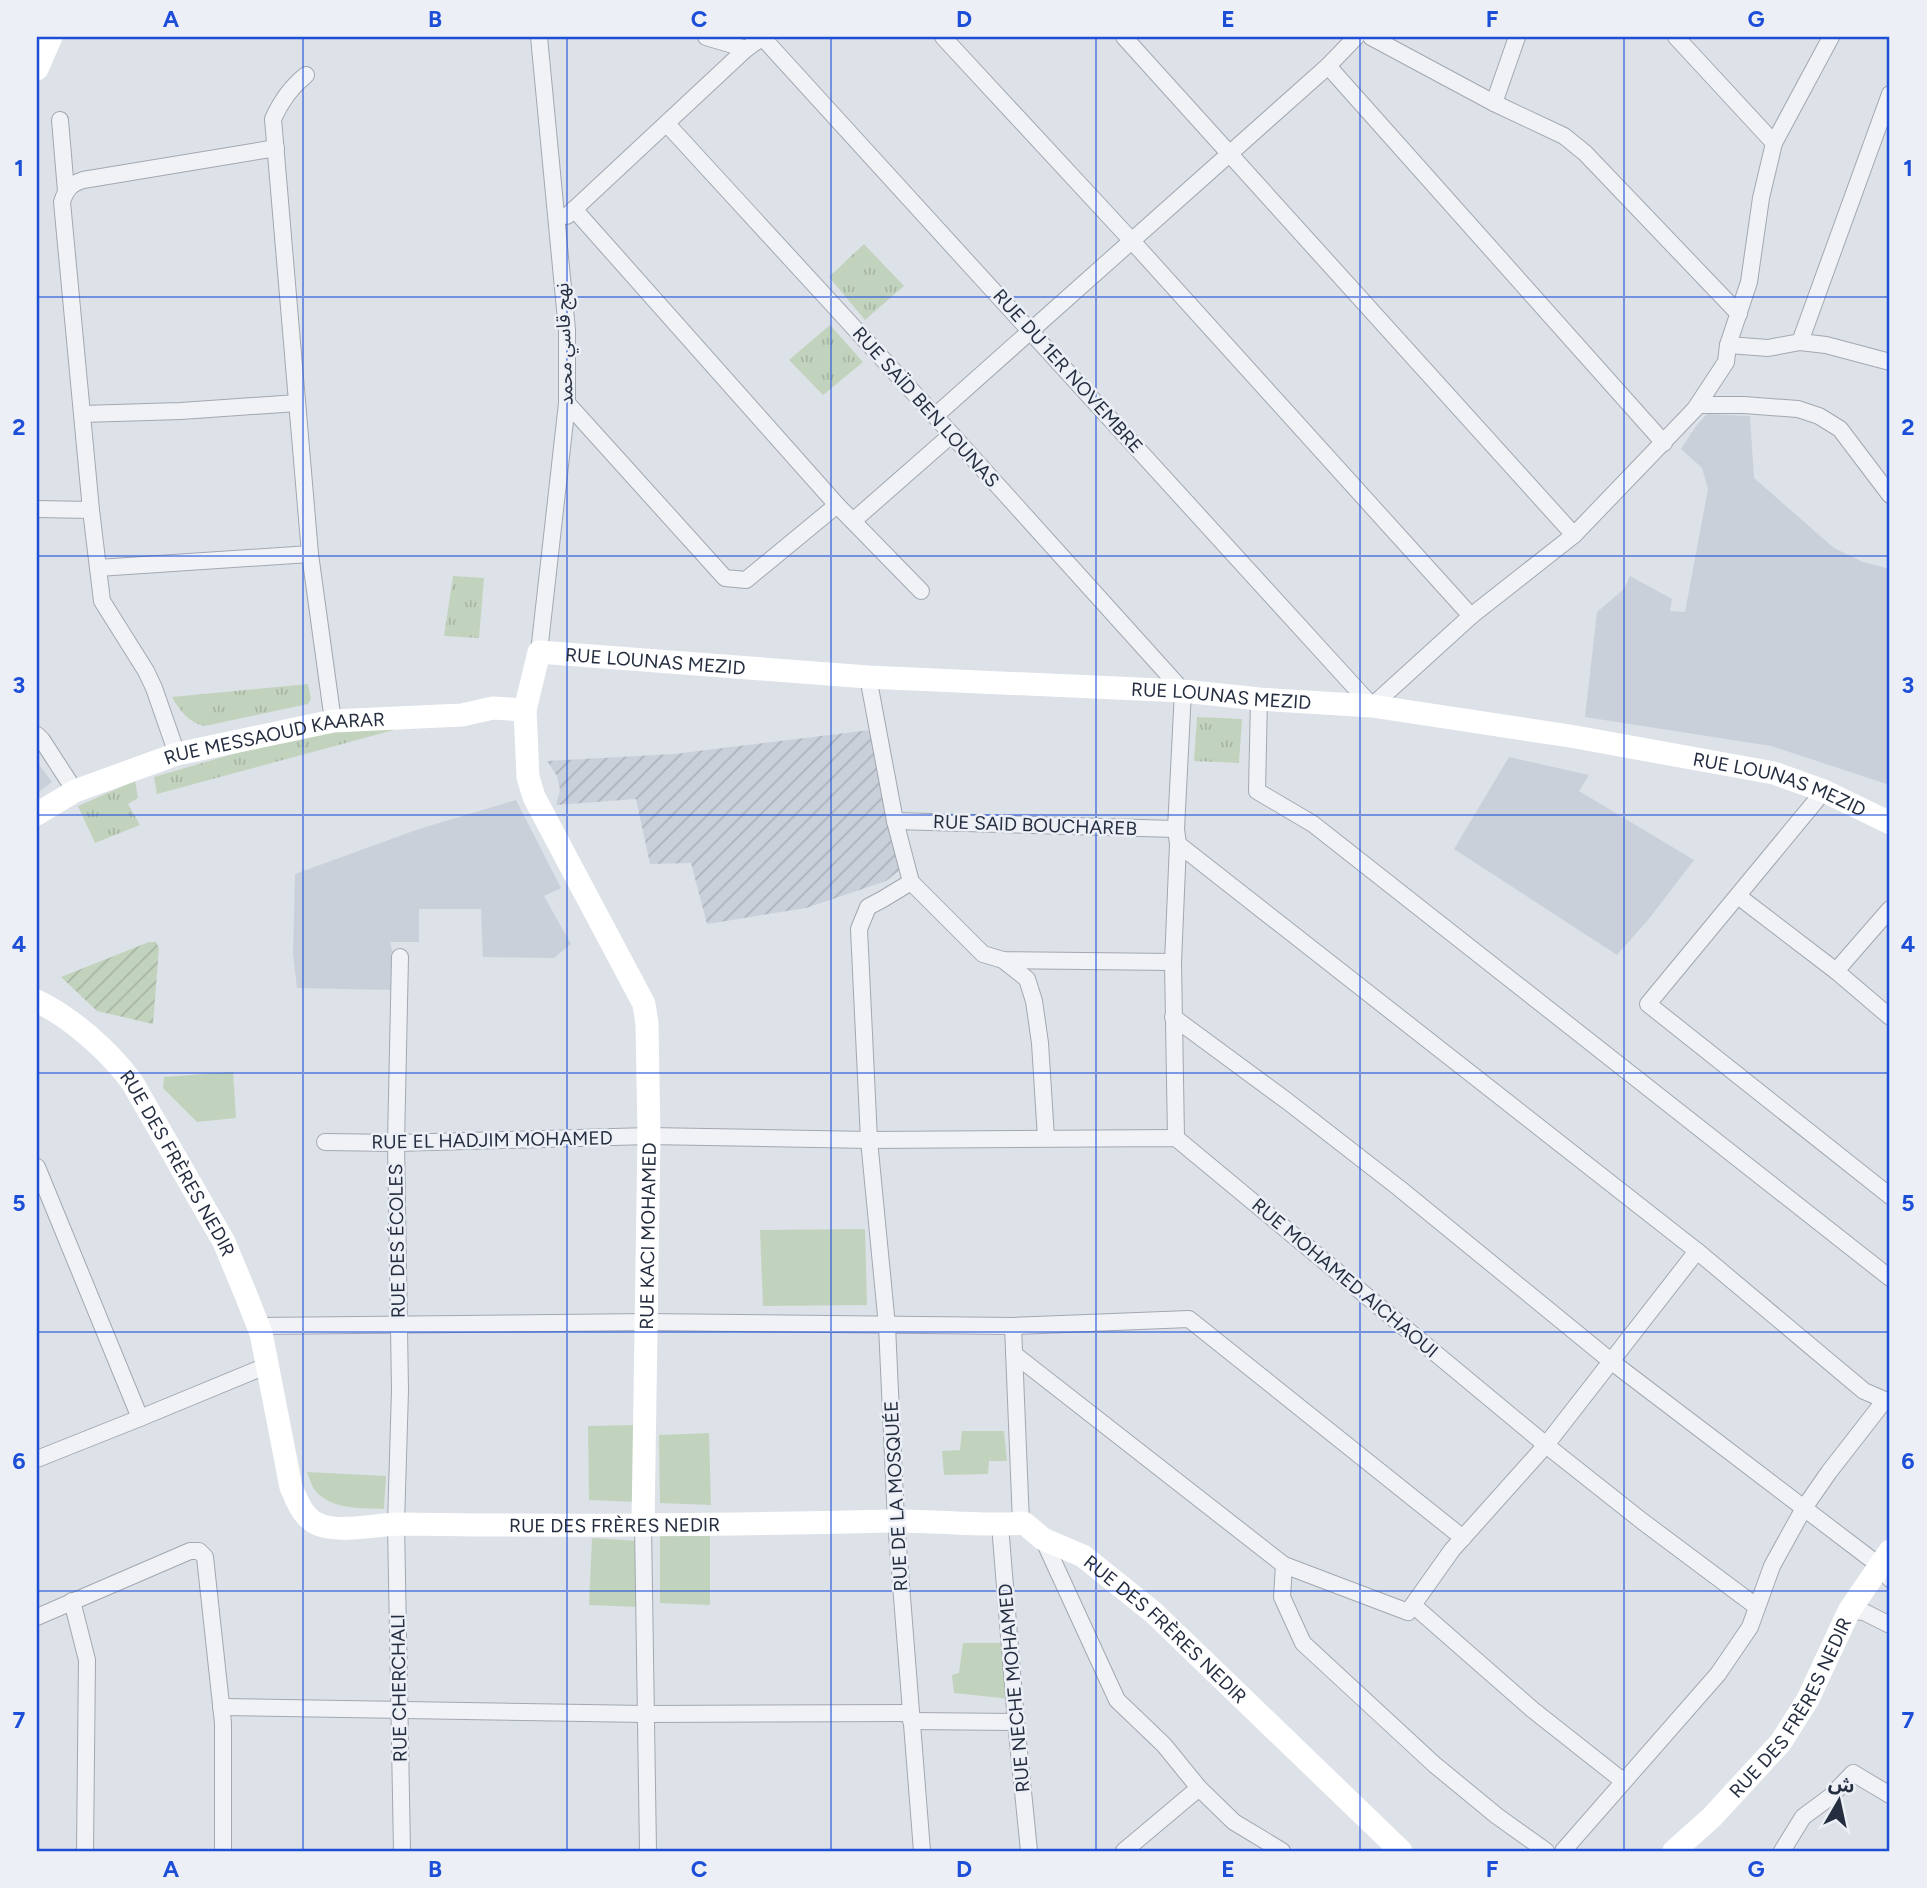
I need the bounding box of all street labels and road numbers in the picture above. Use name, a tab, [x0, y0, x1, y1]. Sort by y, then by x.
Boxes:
street label: نهج قاسي محمد	[550, 282, 581, 406]
street label: RUE DU 1ER NOVEMBRE	[988, 284, 1148, 458]
street label: RUE SAÏD BEN LOUNAS	[848, 322, 1004, 492]
street label: RUE LOUNAS MEZID	[564, 643, 746, 679]
street label: RUE LOUNAS MEZID	[1131, 677, 1312, 714]
street label: RUE MESSAOUD KAARAR	[161, 707, 385, 769]
street label: RUE LOUNAS MEZID	[1691, 747, 1870, 821]
street label: RUE SAID BOUCHAREB	[933, 810, 1137, 840]
street label: RUE DES FRÈRES NEDIR	[115, 1065, 240, 1260]
street label: RUE EL HADJIM MOHAMED	[371, 1126, 613, 1154]
street label: RUE KACI MOHAMED	[635, 1142, 660, 1330]
street label: RUE DES ÉCOLES	[384, 1164, 410, 1318]
street label: RUE MOHAMED AICHAOUI	[1247, 1193, 1443, 1363]
street label: RUE DE LA MOSQUÉE	[880, 1400, 912, 1592]
street label: RUE DES FRÈRES NEDIR	[509, 1513, 720, 1537]
street label: RUE DES FRÈRES NEDIR	[1079, 1550, 1252, 1708]
street label: RUE NECHE MOHAMED	[993, 1583, 1035, 1793]
street label: RUE DES FRÈRES NEDIR	[1724, 1613, 1856, 1802]
street label: RUE CHERCHALI	[386, 1614, 412, 1762]

